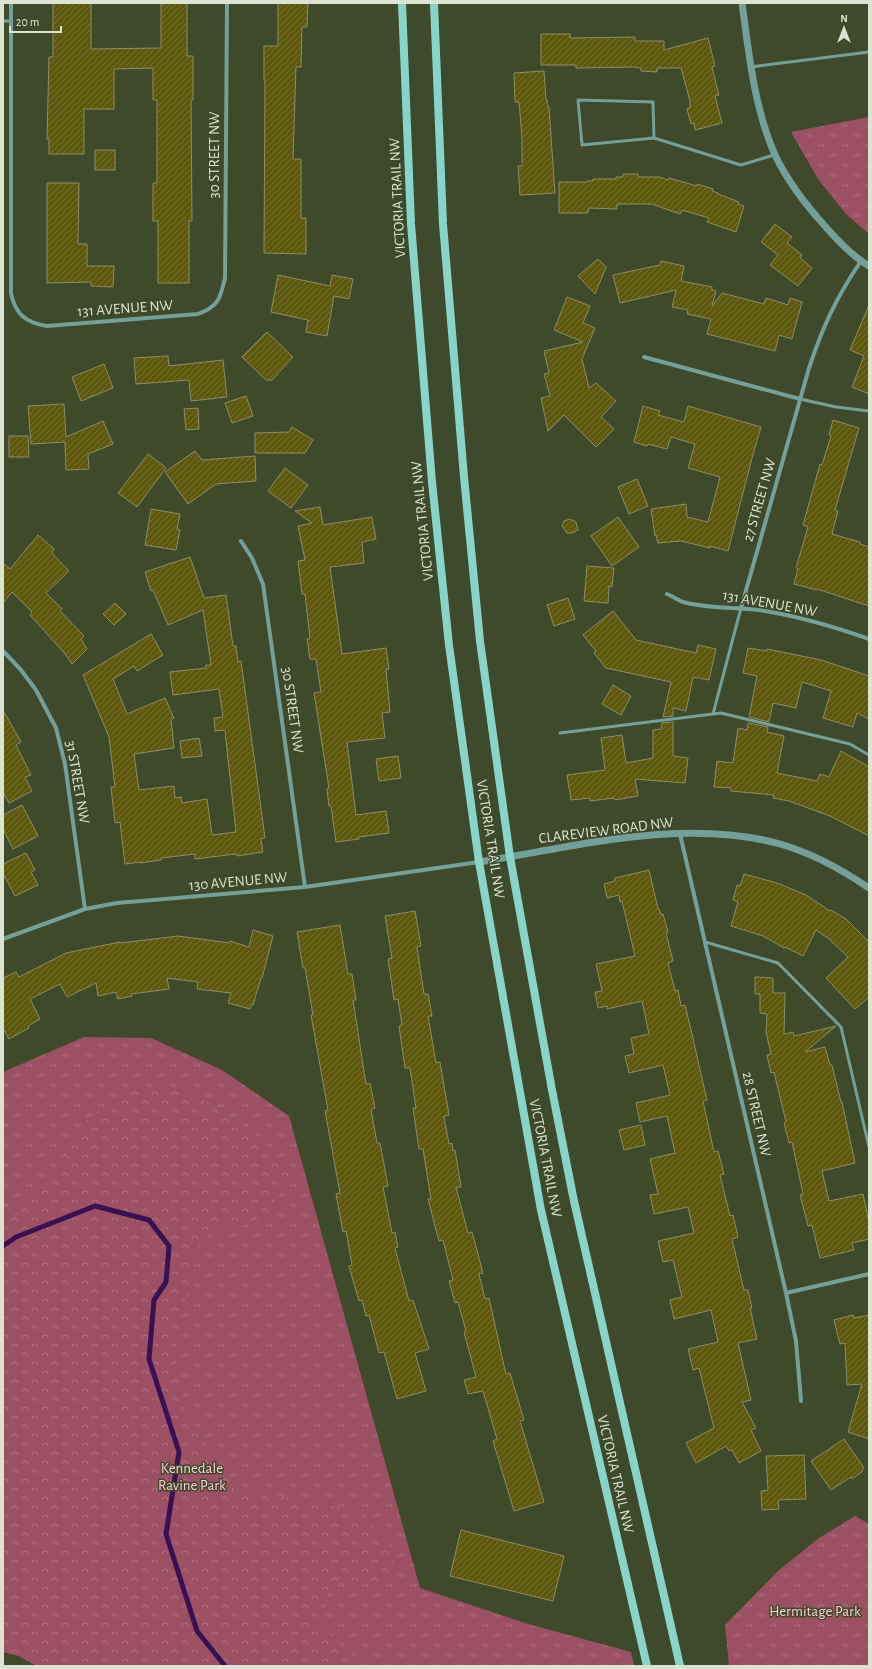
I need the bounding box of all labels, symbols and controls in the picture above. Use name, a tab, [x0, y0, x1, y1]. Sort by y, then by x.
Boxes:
scale bar	[10, 8, 61, 34]
north arrow	[824, 8, 864, 48]
text: N	[840, 13, 848, 24]
text: 20 m	[16, 16, 39, 28]
street label: 30 STREET NW	[207, 111, 222, 198]
street label: VICTORIA TRAIL NW	[387, 137, 408, 258]
street label: 131 AVENUE NW	[77, 298, 174, 319]
street label: 27 STREET NW	[740, 456, 779, 543]
street label: VICTORIA TRAIL NW	[409, 460, 436, 582]
street label: 131 AVENUE NW	[721, 588, 819, 619]
street label: 30 STREET NW	[279, 666, 306, 755]
street label: 31 STREET NW	[63, 739, 92, 825]
street label: VICTORIA TRAIL NW	[474, 779, 507, 900]
street label: CLAREVIEW ROAD NW	[538, 815, 675, 846]
street label: 130 AVENUE NW	[188, 870, 288, 893]
street label: 28 STREET NW	[739, 1070, 774, 1159]
street label: VICTORIA TRAIL NW	[527, 1098, 564, 1219]
street label: VICTORIA TRAIL NW	[595, 1414, 636, 1535]
park label: Kennedale Ravine Park	[158, 1461, 226, 1493]
park label: Hermitage Park	[769, 1604, 861, 1619]

